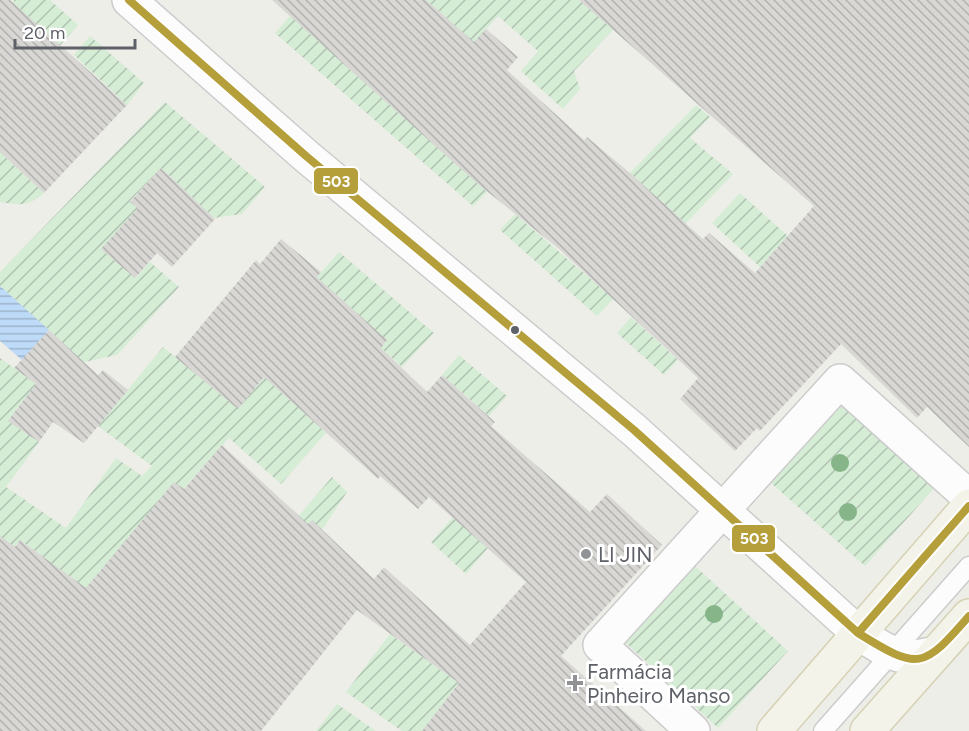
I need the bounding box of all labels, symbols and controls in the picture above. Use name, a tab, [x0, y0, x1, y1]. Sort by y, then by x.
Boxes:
scale bar	[15, 12, 135, 50]
text: 20 m	[24, 22, 65, 44]
line badge: 503	[313, 167, 359, 195]
text: 503	[322, 172, 350, 191]
unlabelled marker	[509, 324, 521, 336]
line badge: 503	[731, 524, 776, 553]
text: 503	[740, 529, 768, 548]
place label: LI JIN	[598, 542, 653, 567]
marker: LI JIN	[579, 547, 593, 561]
place label: Farmácia Pinheiro Manso	[587, 659, 730, 708]
marker: Farmácia Pinheiro Manso	[568, 676, 582, 690]

